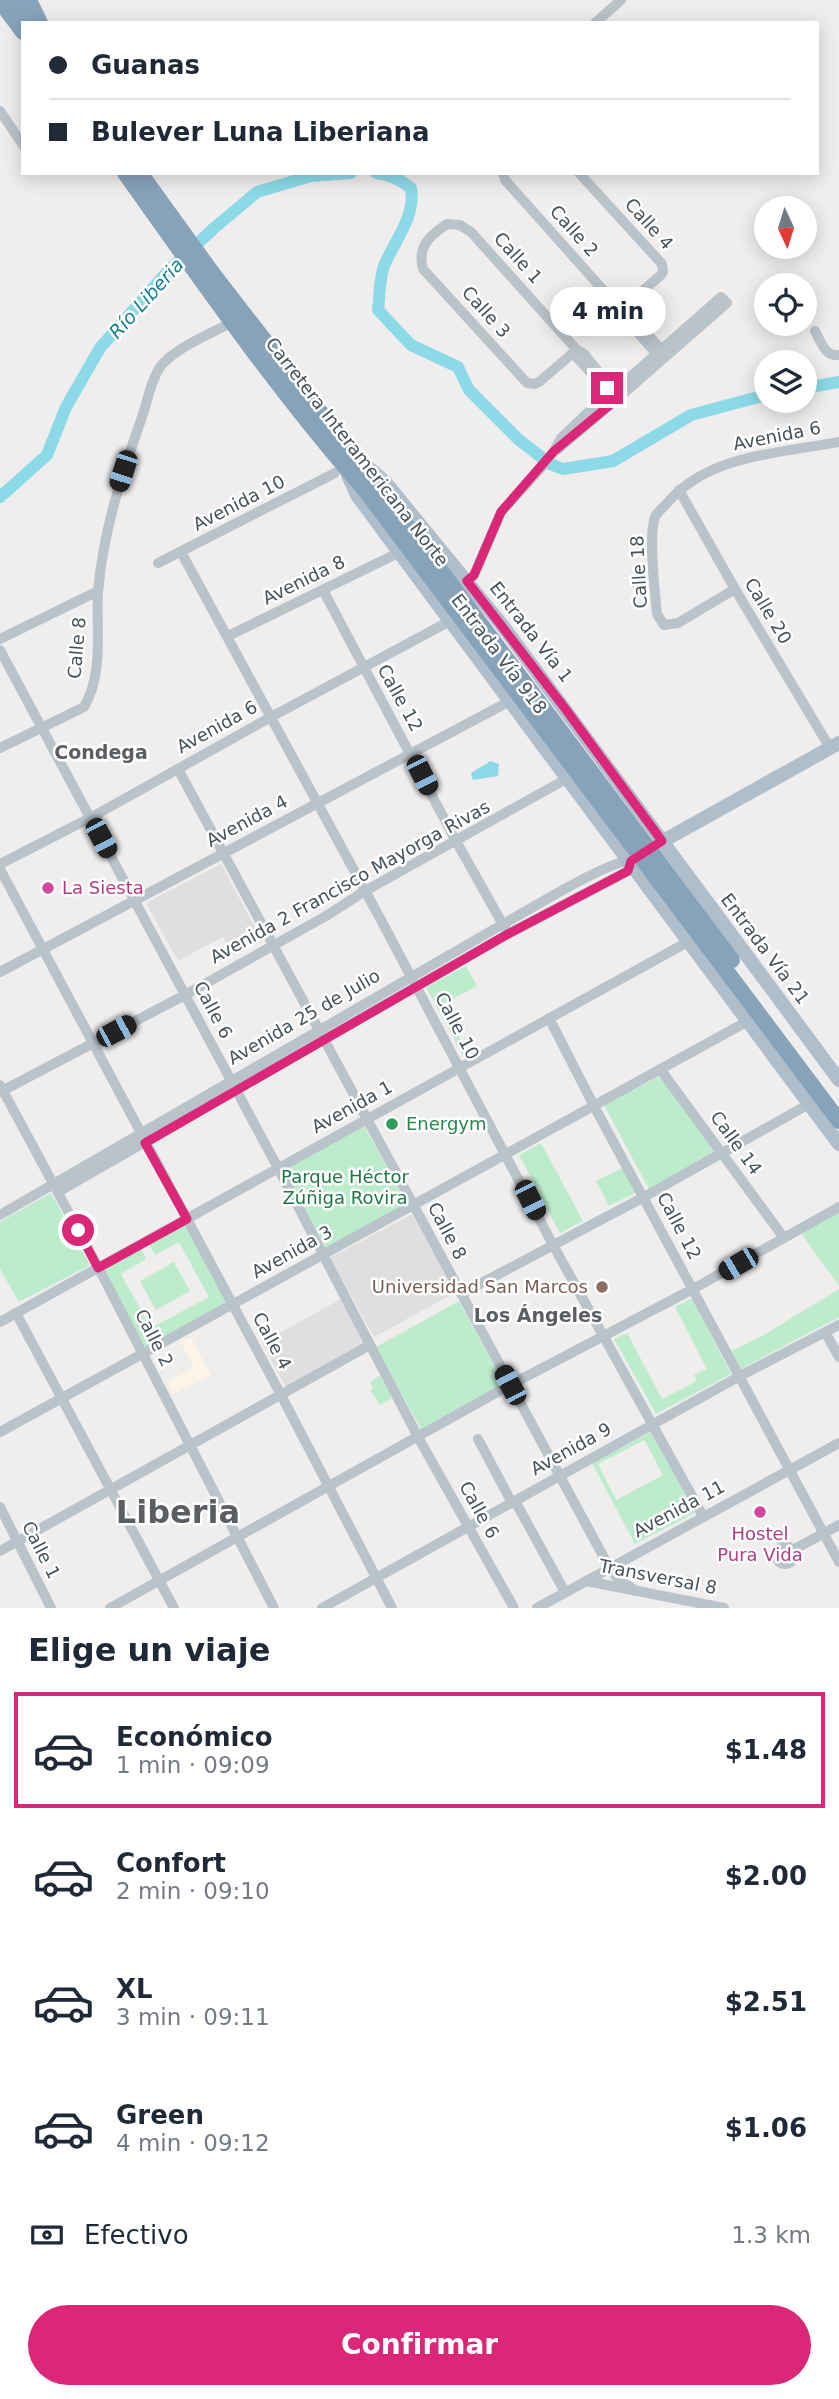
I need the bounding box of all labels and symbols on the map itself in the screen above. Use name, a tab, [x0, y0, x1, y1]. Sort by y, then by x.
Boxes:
street label: Calle 4	[621, 194, 678, 254]
north arrow	[754, 196, 817, 259]
street label: Calle 2	[546, 201, 603, 261]
street label: Calle 1	[490, 228, 547, 288]
water label: Río Liberia	[104, 253, 188, 343]
street label: Calle 3	[458, 282, 515, 342]
callout: 4 min	[549, 286, 665, 336]
street label: Carretera Interamericana Norte	[262, 333, 453, 570]
route end	[591, 372, 623, 404]
street label: Avenida 6	[731, 417, 823, 454]
car	[107, 448, 140, 494]
street label: Avenida 10	[189, 470, 288, 535]
street label: Calle 18	[626, 535, 651, 609]
street label: Avenida 8	[259, 551, 348, 609]
street label: Calle 20	[741, 574, 796, 648]
street label: Entrada Vía 1	[486, 577, 577, 686]
street label: Entrada Vía 918	[447, 590, 551, 718]
street label: Calle 8	[63, 616, 90, 680]
street label: Calle 12	[373, 661, 427, 735]
street label: Avenida 6	[173, 696, 261, 757]
district label: Condega	[54, 741, 148, 763]
car	[404, 752, 441, 798]
street label: Avenida 4	[203, 790, 291, 851]
street label: Avenida 2 Francisco Mayorga Rivas	[206, 796, 493, 967]
car	[82, 815, 121, 861]
place label: La Siesta	[62, 877, 144, 898]
marker: La Siesta	[40, 880, 56, 896]
street label: Entrada Vía 21	[717, 889, 814, 1008]
street label: Avenida 25 de Julio	[224, 964, 384, 1069]
street label: Calle 6	[190, 978, 237, 1042]
street label: Calle 10	[431, 988, 484, 1063]
car	[93, 1012, 140, 1050]
street label: Avenida 1	[308, 1076, 396, 1137]
street label: Calle 14	[706, 1107, 766, 1179]
place label: Energym	[406, 1113, 487, 1134]
marker: Energym	[384, 1116, 400, 1132]
park label: Parque Héctor Zúñiga Rovira	[281, 1166, 409, 1208]
car	[512, 1177, 549, 1223]
street label: Calle 12	[653, 1188, 706, 1263]
street label: Calle 8	[424, 1199, 471, 1263]
route start	[62, 1214, 94, 1246]
street label: Avenida 3	[248, 1221, 336, 1282]
car	[715, 1244, 762, 1284]
place label: Universidad San Marcos	[372, 1276, 588, 1297]
marker: Universidad San Marcos	[594, 1279, 610, 1295]
district label: Los Ángeles	[474, 1304, 602, 1326]
street label: Calle 2	[131, 1305, 178, 1370]
street label: Calle 4	[249, 1309, 296, 1373]
car	[491, 1362, 530, 1408]
street label: Avenida 9	[527, 1418, 615, 1479]
street label: Avenida 11	[629, 1476, 728, 1541]
street label: Calle 6	[455, 1478, 504, 1542]
district label: Liberia	[116, 1493, 240, 1531]
marker: Hostel Pura Vida	[752, 1504, 768, 1520]
street label: Calle 1	[18, 1517, 65, 1582]
place label: Hostel Pura Vida	[717, 1523, 803, 1565]
street label: Transversal 8	[597, 1555, 719, 1598]

